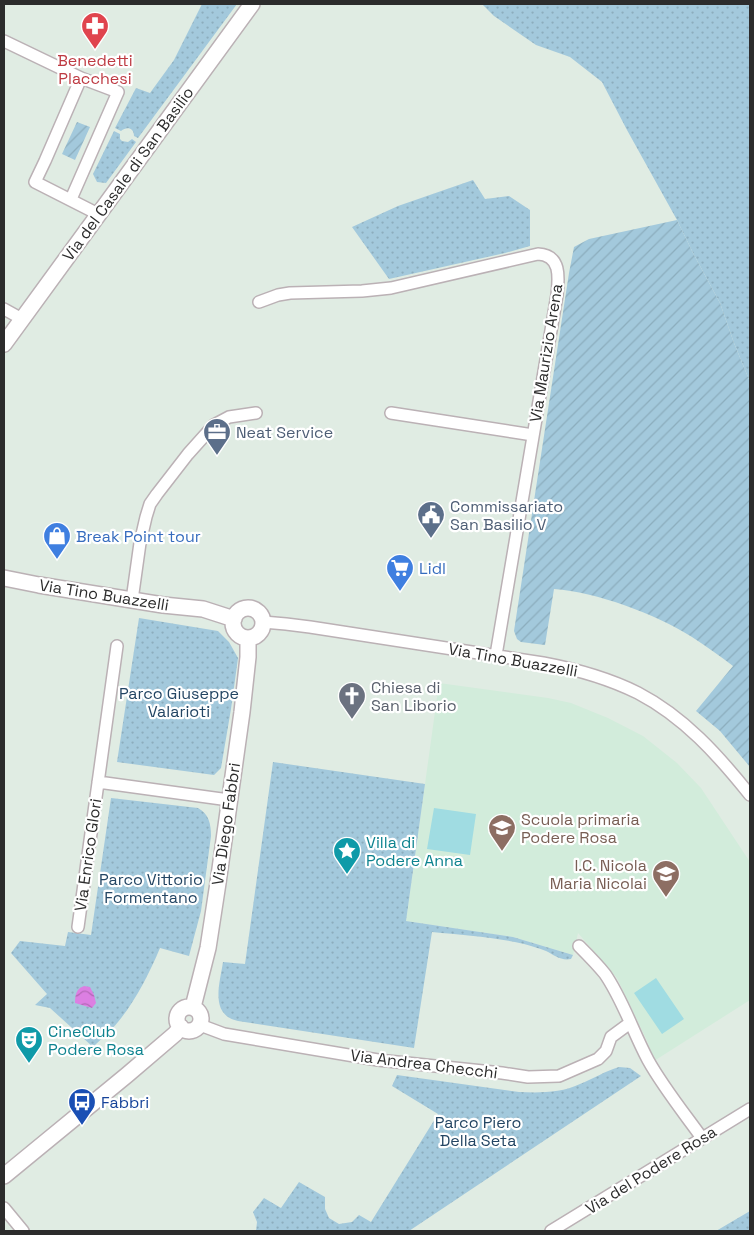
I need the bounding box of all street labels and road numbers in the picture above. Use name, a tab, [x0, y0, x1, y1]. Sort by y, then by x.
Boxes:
street label: Via del Casale di San Basilio	[58, 83, 198, 265]
street label: Via Maurizio Arena	[525, 282, 567, 424]
street label: Via Tino Buazzelli	[38, 574, 170, 616]
street label: Via Tino Buazzelli	[447, 638, 579, 682]
street label: Via Diego Fabbri	[207, 761, 245, 887]
street label: Via Enrico Glori	[70, 797, 106, 913]
street label: Via Andrea Checchi	[349, 1045, 499, 1083]
street label: Via del Podere Rosa	[581, 1121, 721, 1219]

